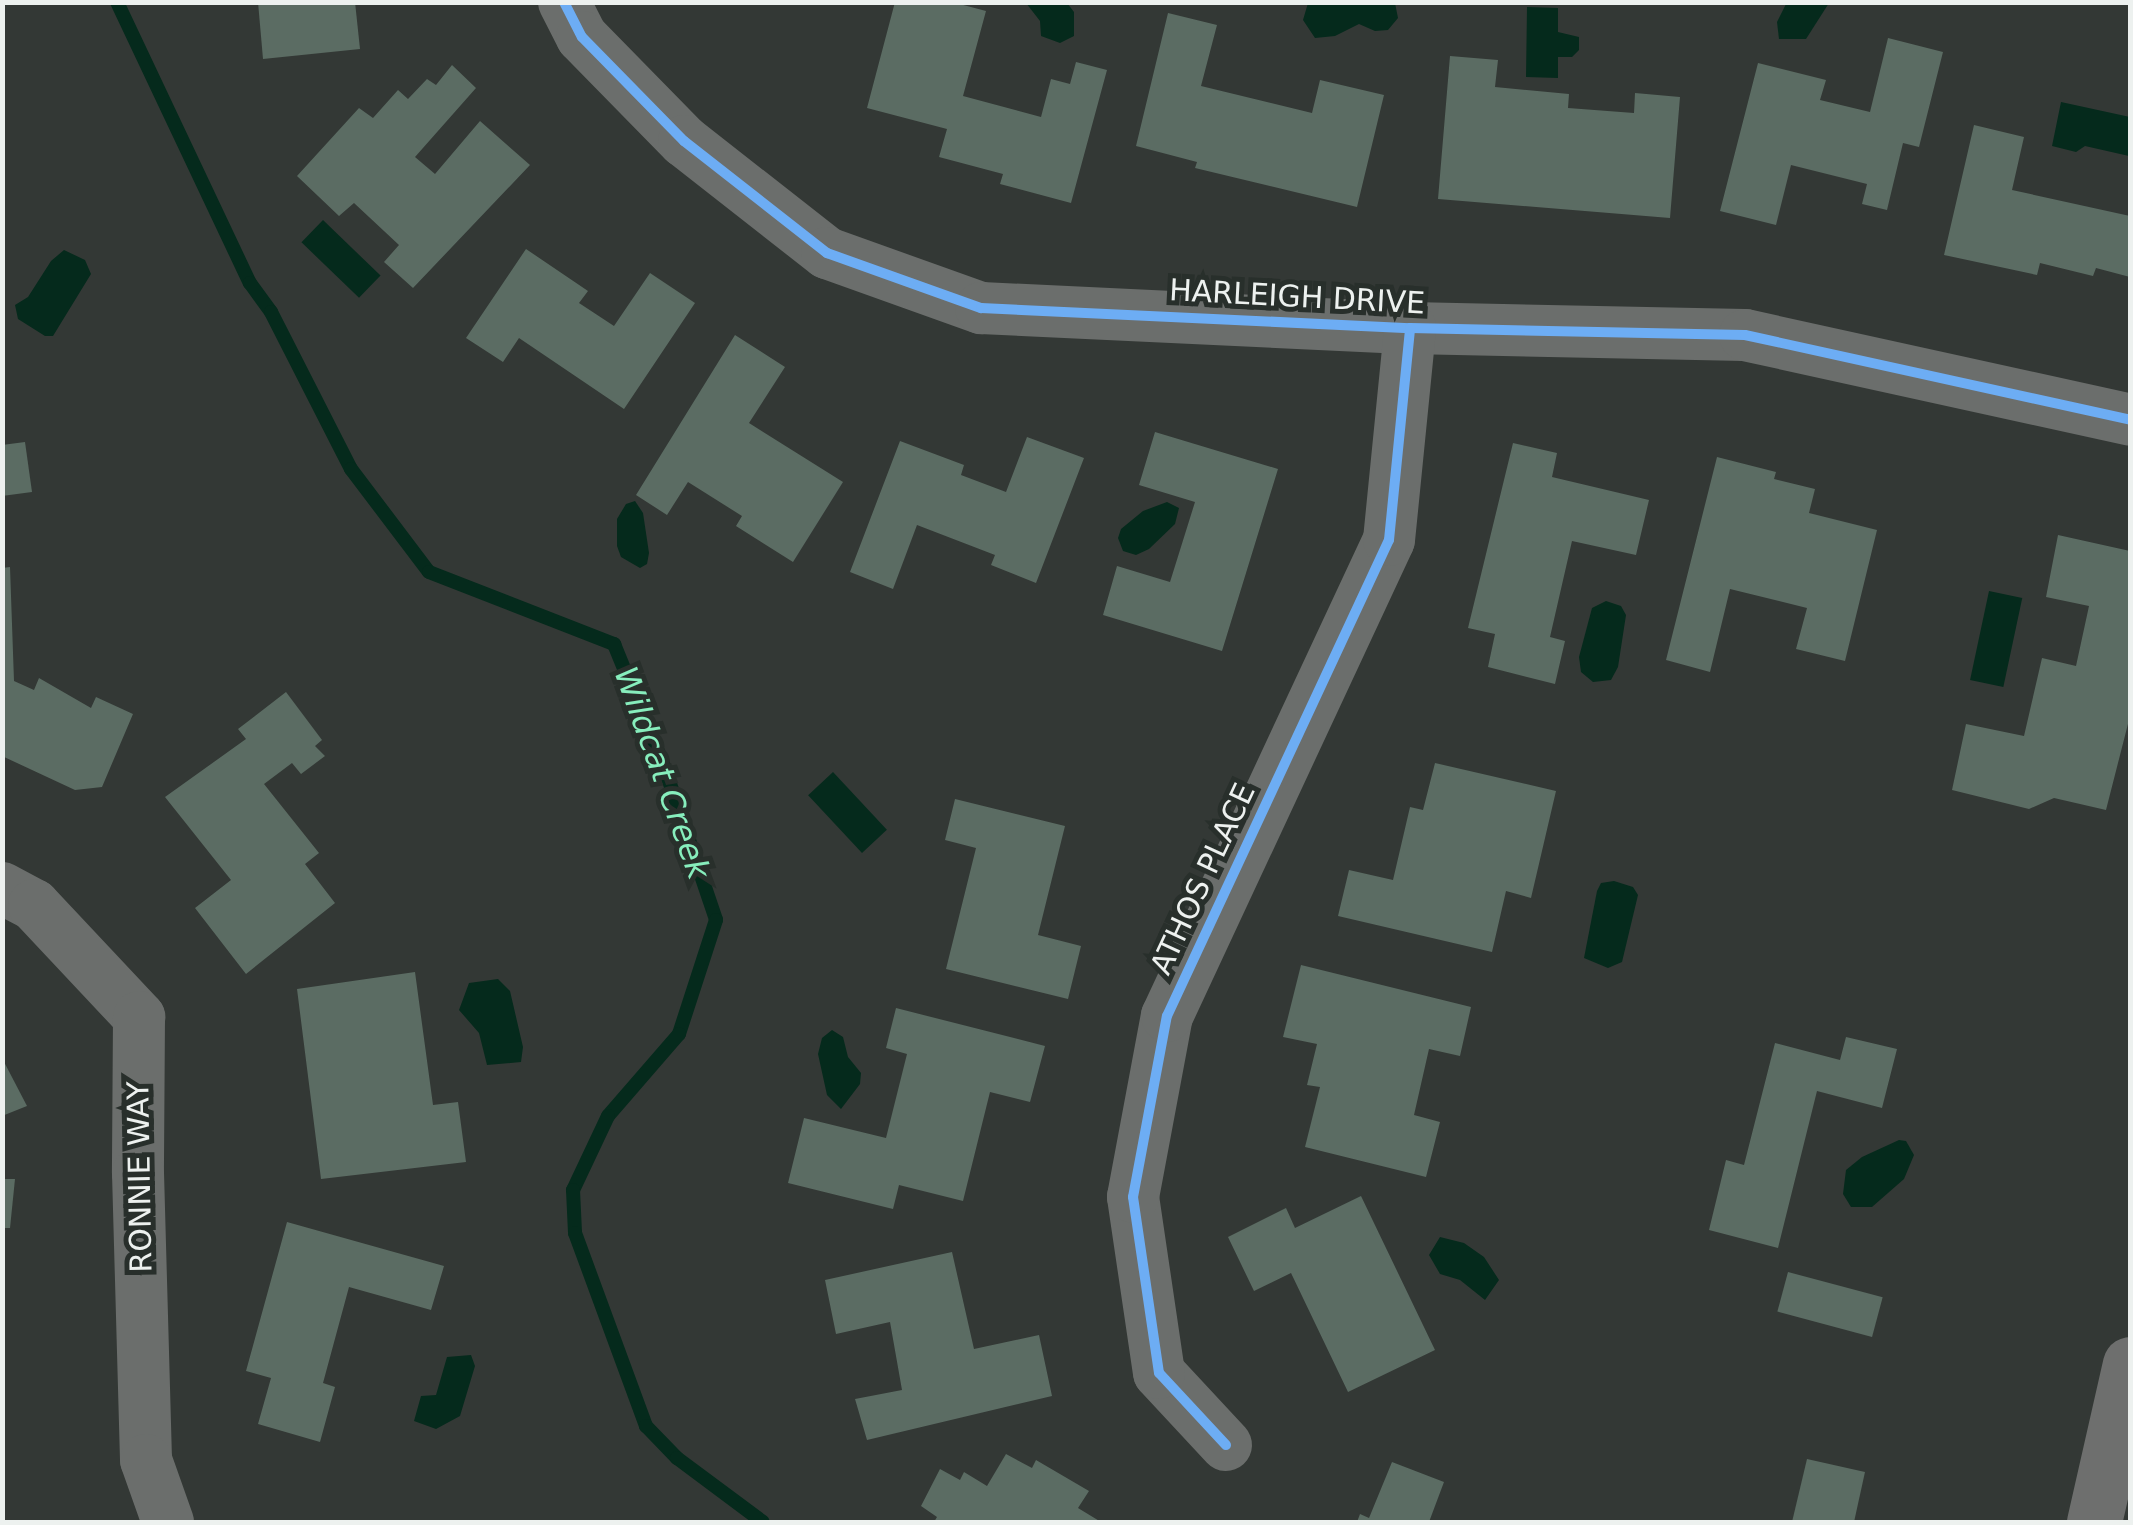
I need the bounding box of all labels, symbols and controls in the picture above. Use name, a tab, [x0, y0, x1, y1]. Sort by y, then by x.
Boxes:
street label: HARLEIGH DRIVE	[1168, 272, 1426, 322]
water label: Wildcat Creek	[606, 662, 718, 884]
street label: ATHOS PLACE	[1143, 778, 1263, 980]
street label: RONNIE WAY	[120, 1081, 160, 1273]

